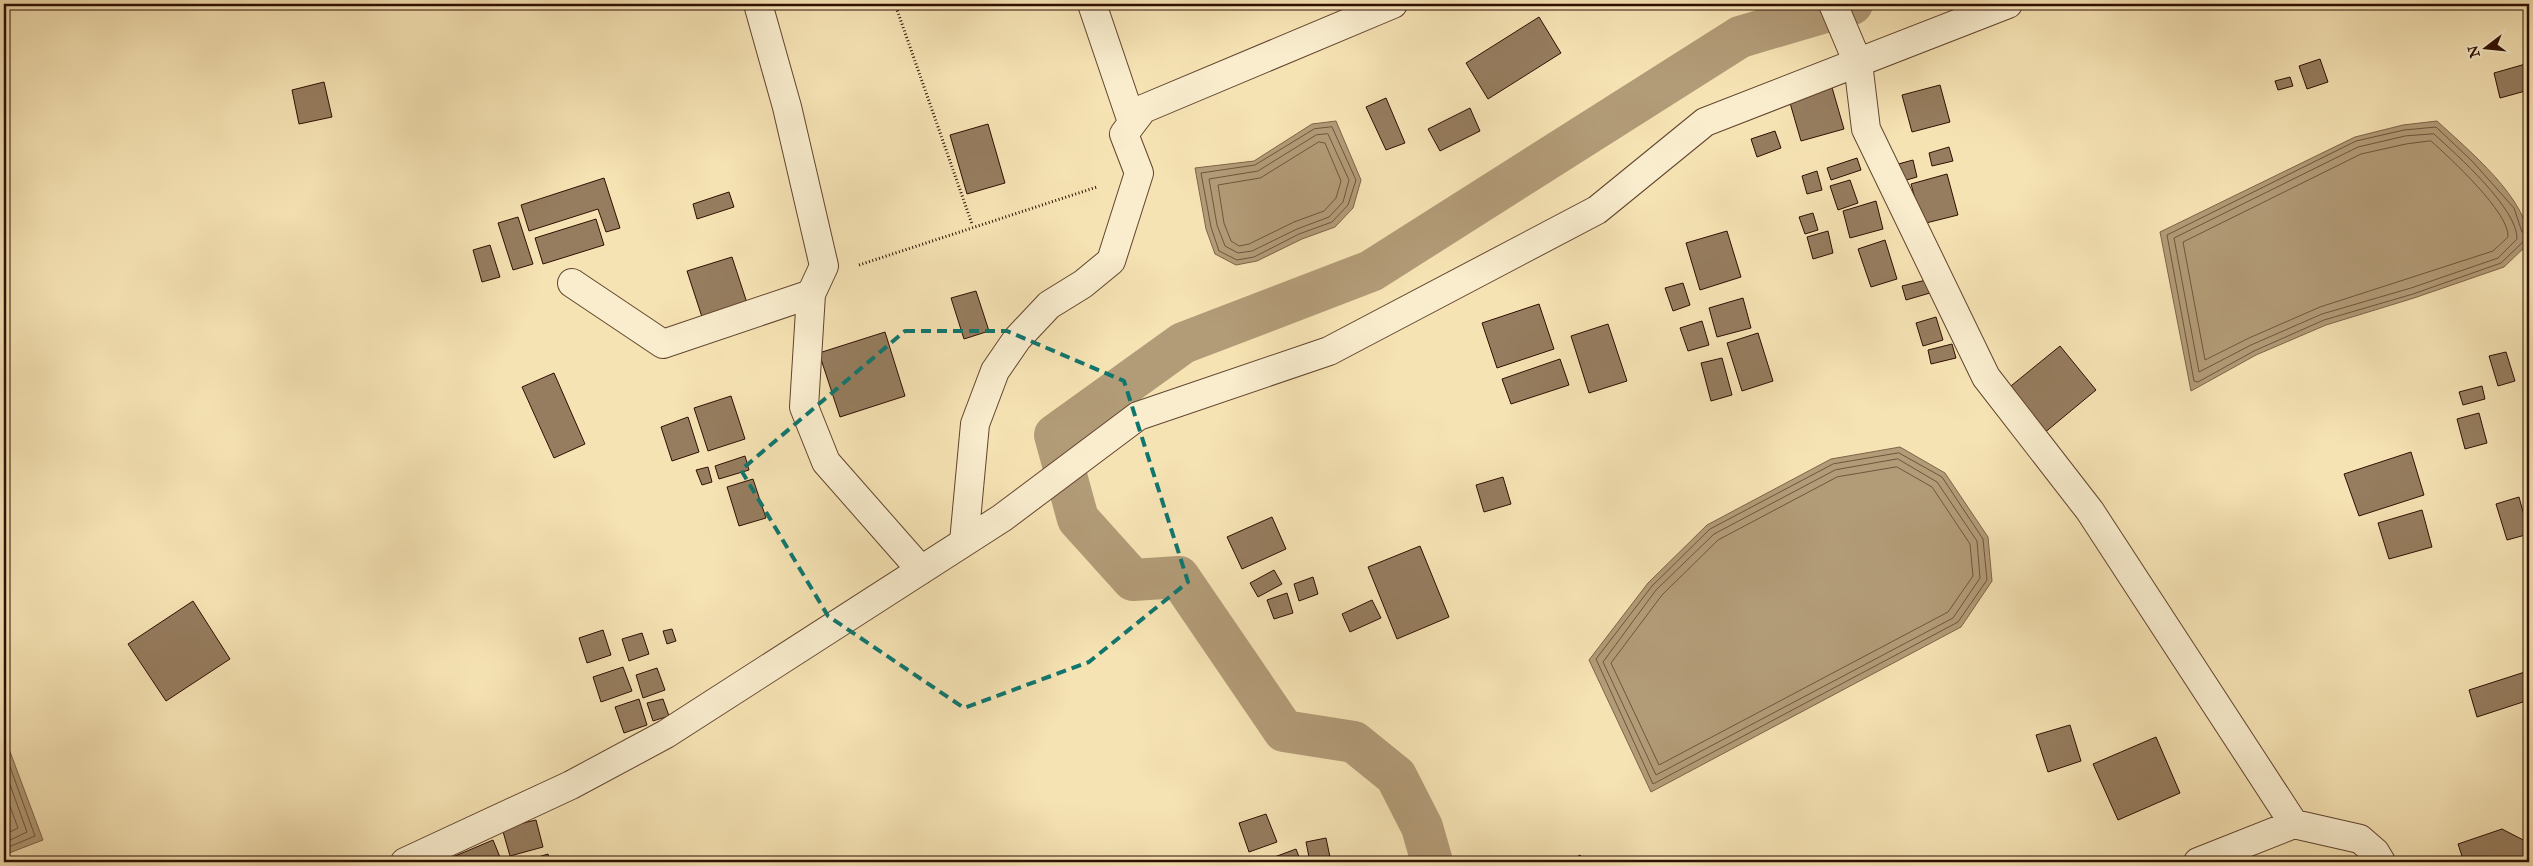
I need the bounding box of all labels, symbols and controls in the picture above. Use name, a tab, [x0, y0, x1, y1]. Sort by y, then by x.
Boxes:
north arrow	[2460, 22, 2510, 72]
text: N	[2464, 43, 2484, 59]

